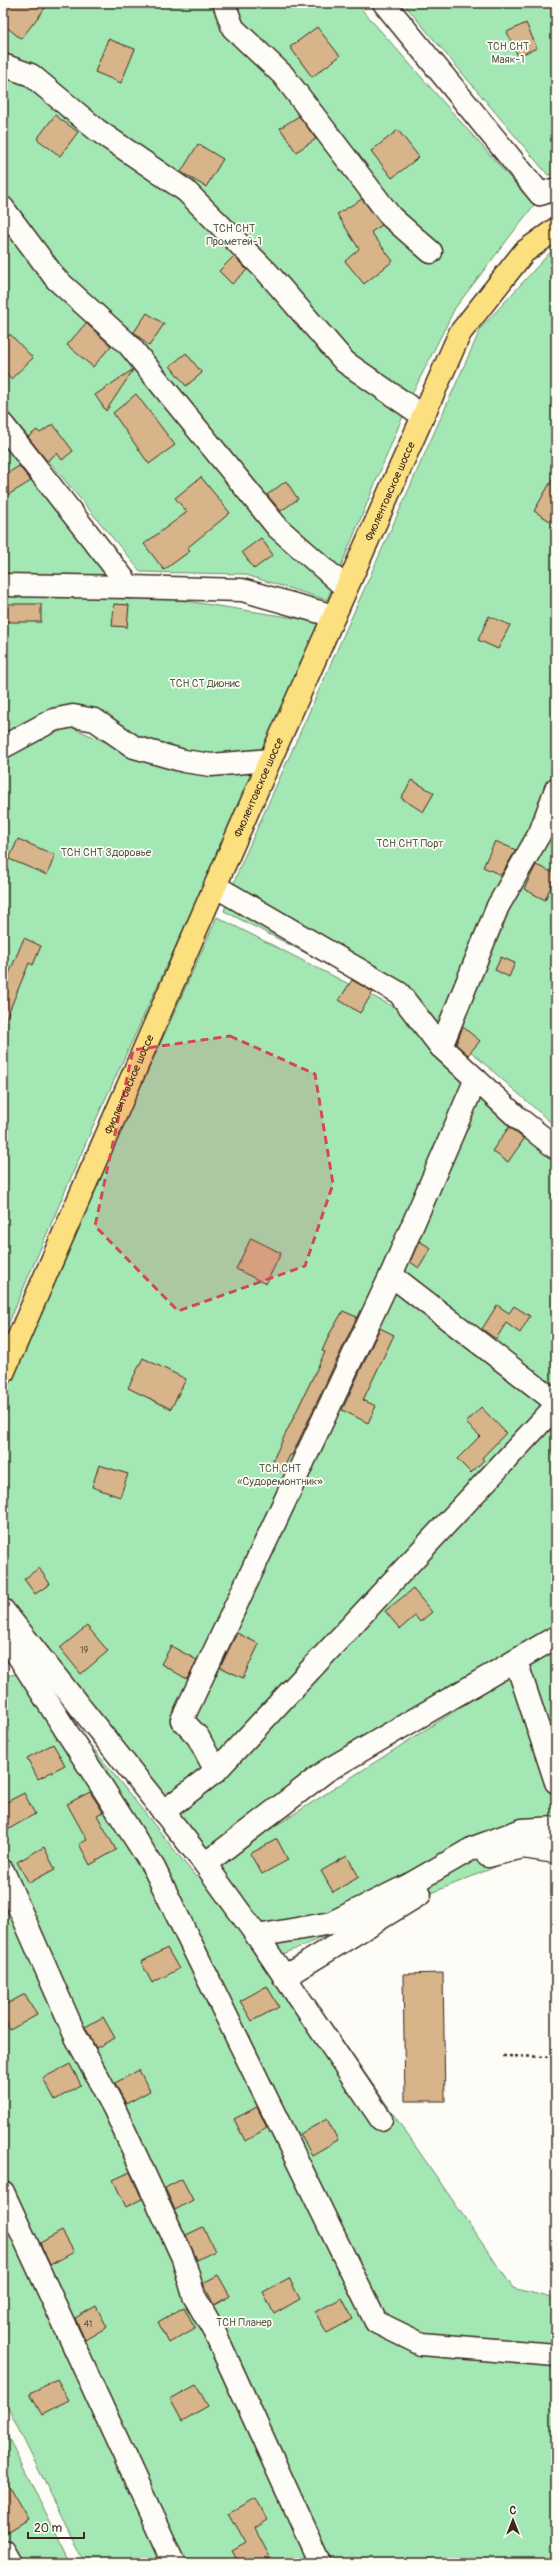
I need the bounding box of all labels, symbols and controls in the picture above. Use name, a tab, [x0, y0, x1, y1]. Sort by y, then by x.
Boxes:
park label: ТСН СНТ Маяк-1	[487, 40, 529, 66]
park label: ТСН СНТ Прометей-1	[206, 222, 262, 248]
street label: Фиолентовское шоссе	[362, 439, 418, 543]
park label: ТСН СТ Дионис	[170, 677, 241, 690]
street label: Фиолентовское шоссе	[231, 735, 286, 839]
park label: ТСН СНТ Порт	[376, 837, 444, 850]
park label: ТСН СНТ Здоровье	[61, 846, 152, 859]
street label: Фиолентовское шоссе	[101, 1032, 156, 1136]
park label: ТСН СНТ «Судоремонтник»	[237, 1462, 323, 1488]
house number: 19	[80, 1645, 88, 1656]
park label: ТСН Планер	[216, 2316, 272, 2329]
house number: 41	[84, 2319, 92, 2330]
north arrow	[493, 2500, 533, 2540]
text: С	[510, 2504, 517, 2517]
scale bar	[28, 2514, 84, 2540]
text: 20 m	[34, 2521, 63, 2536]

